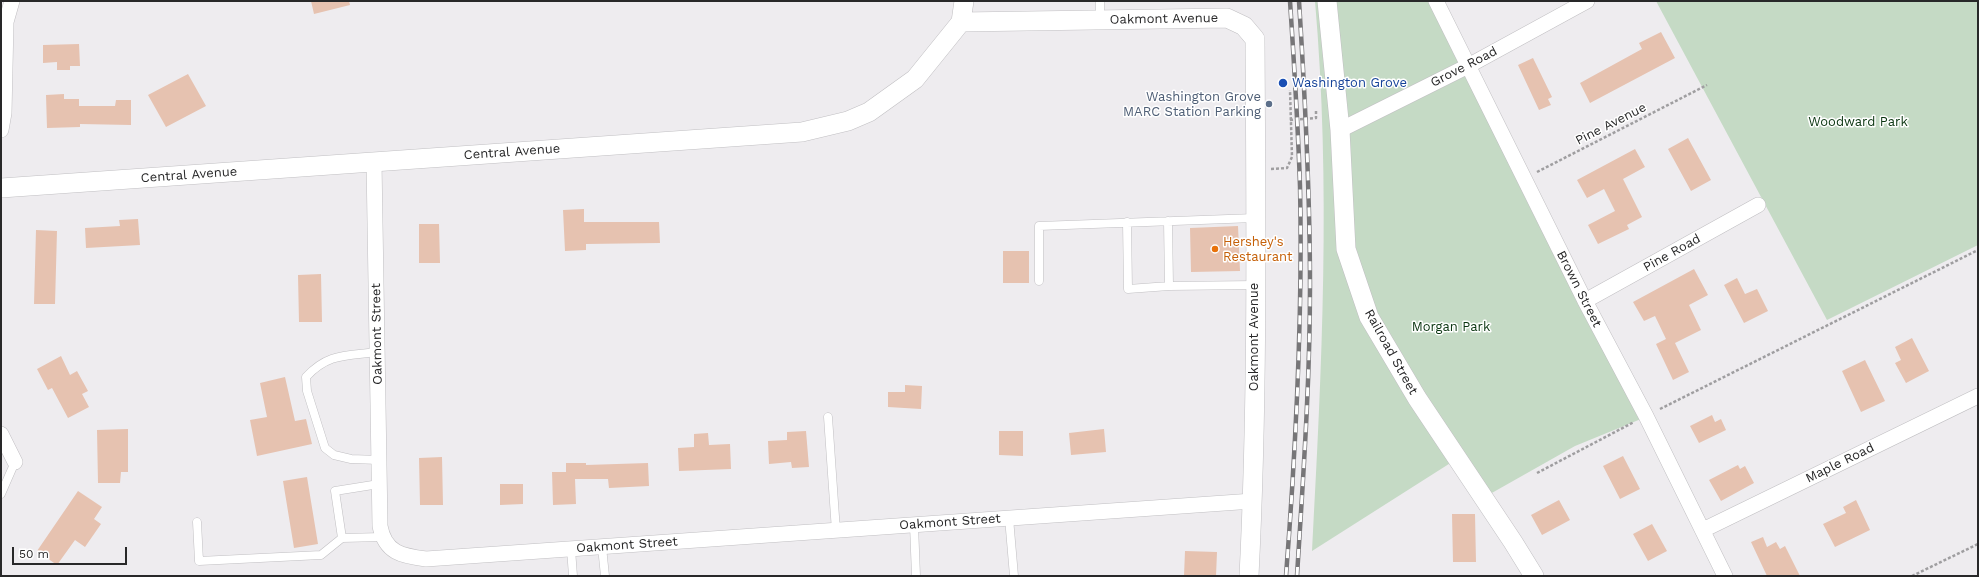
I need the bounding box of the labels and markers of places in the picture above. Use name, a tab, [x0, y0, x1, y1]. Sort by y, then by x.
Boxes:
place label: Washington Grove	[1292, 75, 1407, 91]
marker: Washington Grove	[1277, 77, 1289, 89]
place label: Washington Grove MARC Station Parking	[1123, 89, 1261, 120]
marker: Washington Grove MARC Station Parking	[1264, 99, 1274, 109]
place label: Hershey's Restaurant	[1223, 234, 1292, 265]
marker: Hershey's Restaurant	[1210, 244, 1220, 254]

